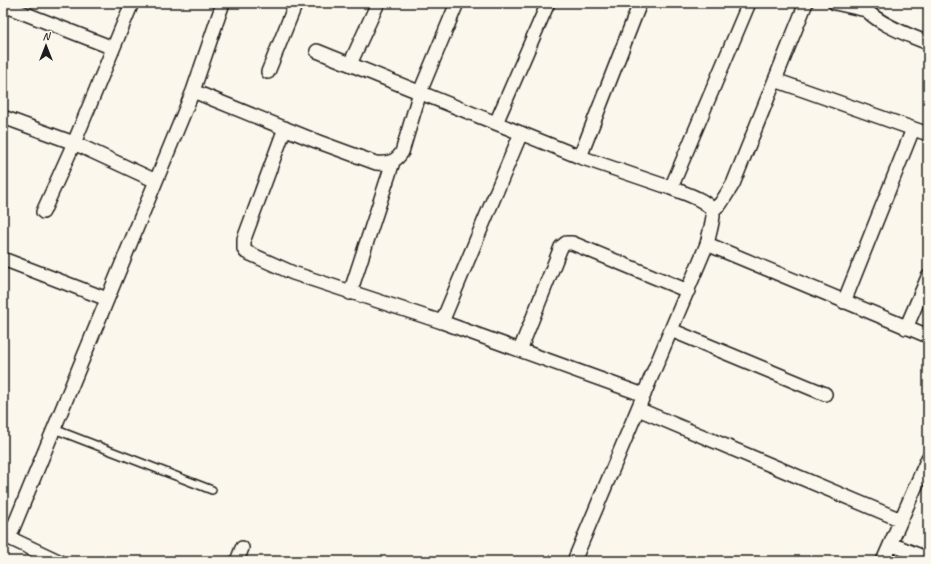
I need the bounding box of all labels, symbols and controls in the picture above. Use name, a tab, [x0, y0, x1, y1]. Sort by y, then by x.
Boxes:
north arrow	[26, 26, 66, 66]
text: N	[43, 29, 52, 43]

